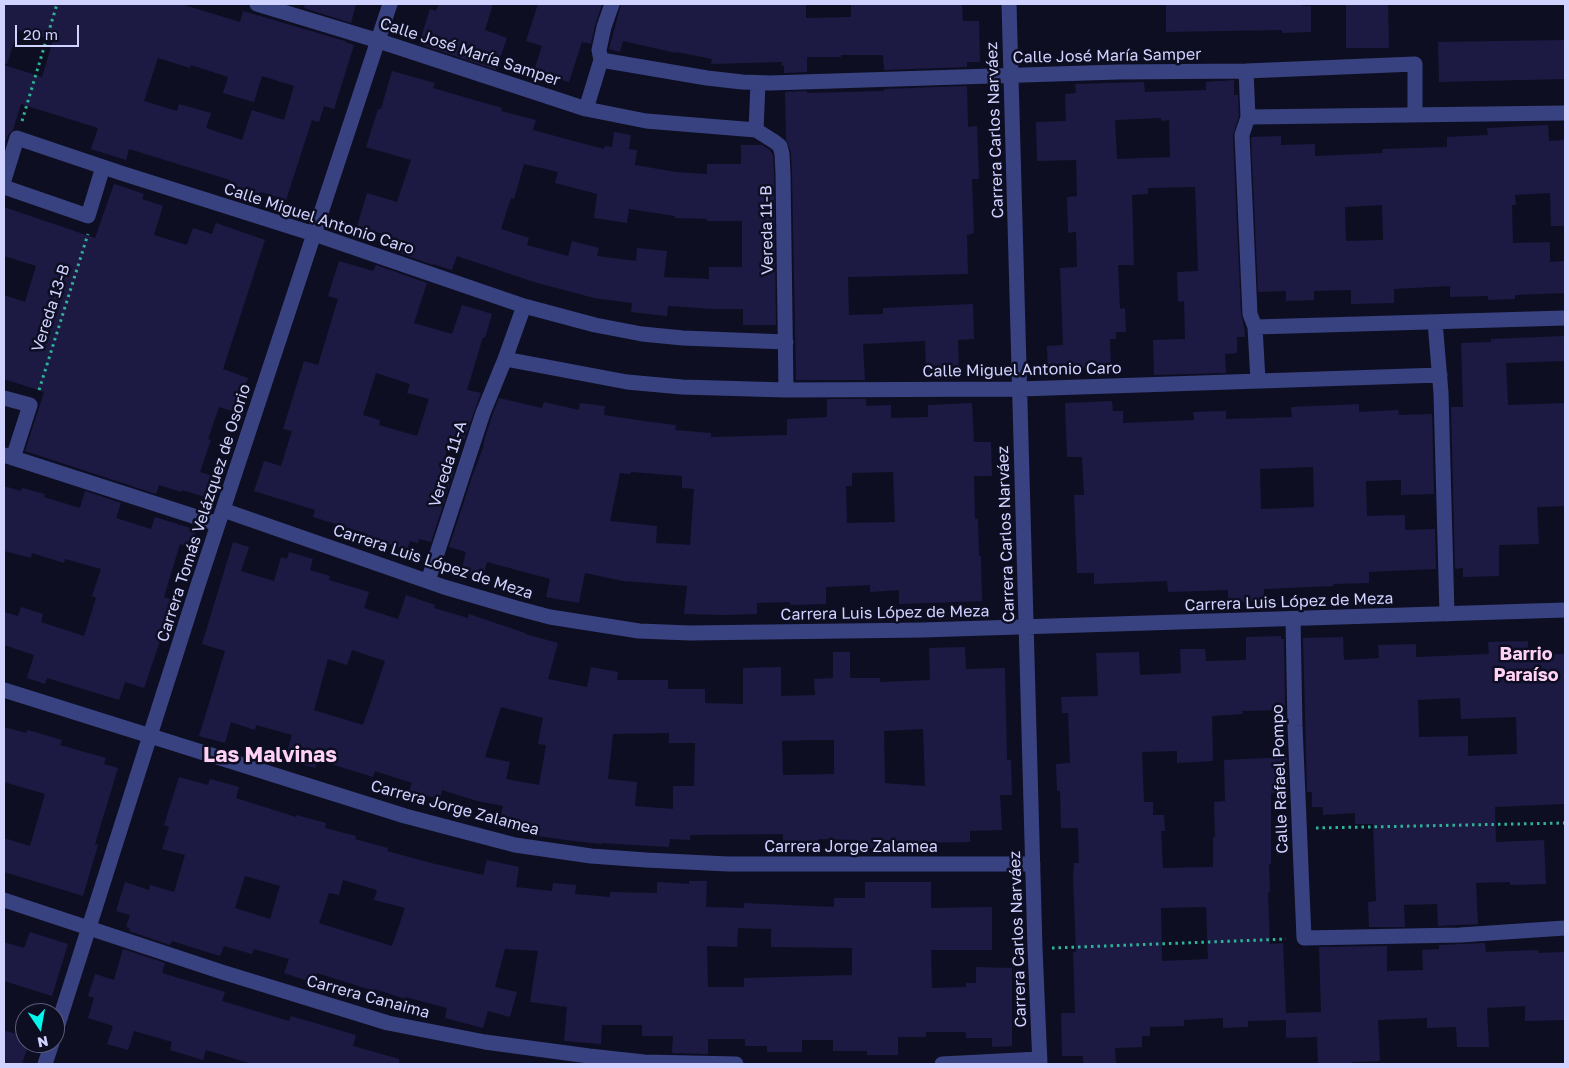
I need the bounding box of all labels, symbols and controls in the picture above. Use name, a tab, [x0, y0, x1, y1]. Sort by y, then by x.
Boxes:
street label: Calle José María Samper	[377, 14, 563, 90]
scale bar	[18, 15, 81, 47]
text: 20 m	[23, 25, 58, 43]
street label: Carrera Carlos Narváez	[982, 41, 1008, 219]
street label: Calle José María Samper	[1013, 45, 1201, 67]
street label: Calle Miguel Antonio Caro	[221, 179, 417, 259]
street label: Vereda 11-B	[757, 185, 777, 275]
street label: Vereda 13-B	[28, 262, 74, 354]
street label: Calle Miguel Antonio Caro	[922, 359, 1122, 381]
street label: Carrera Tomás Velázquez de Osorio	[153, 382, 255, 644]
street label: Vereda 11-A	[425, 418, 471, 510]
street label: Carrera Carlos Narváez	[993, 445, 1019, 623]
street label: Carrera Luis López de Meza	[331, 521, 535, 603]
street label: Carrera Luis López de Meza	[1184, 589, 1394, 615]
street label: Carrera Luis López de Meza	[780, 602, 990, 624]
district label: Barrio Paraíso	[1493, 643, 1559, 686]
street label: Calle Rafael Pompo	[1268, 704, 1292, 854]
district label: Las Malvinas	[203, 742, 337, 768]
street label: Carrera Jorge Zalamea	[369, 776, 541, 840]
street label: Carrera Jorge Zalamea	[764, 837, 938, 857]
street label: Carrera Carlos Narváez	[1005, 850, 1031, 1028]
street label: Carrera Canaima	[304, 971, 432, 1023]
north arrow	[15, 1003, 65, 1053]
text: N	[36, 1033, 50, 1052]

